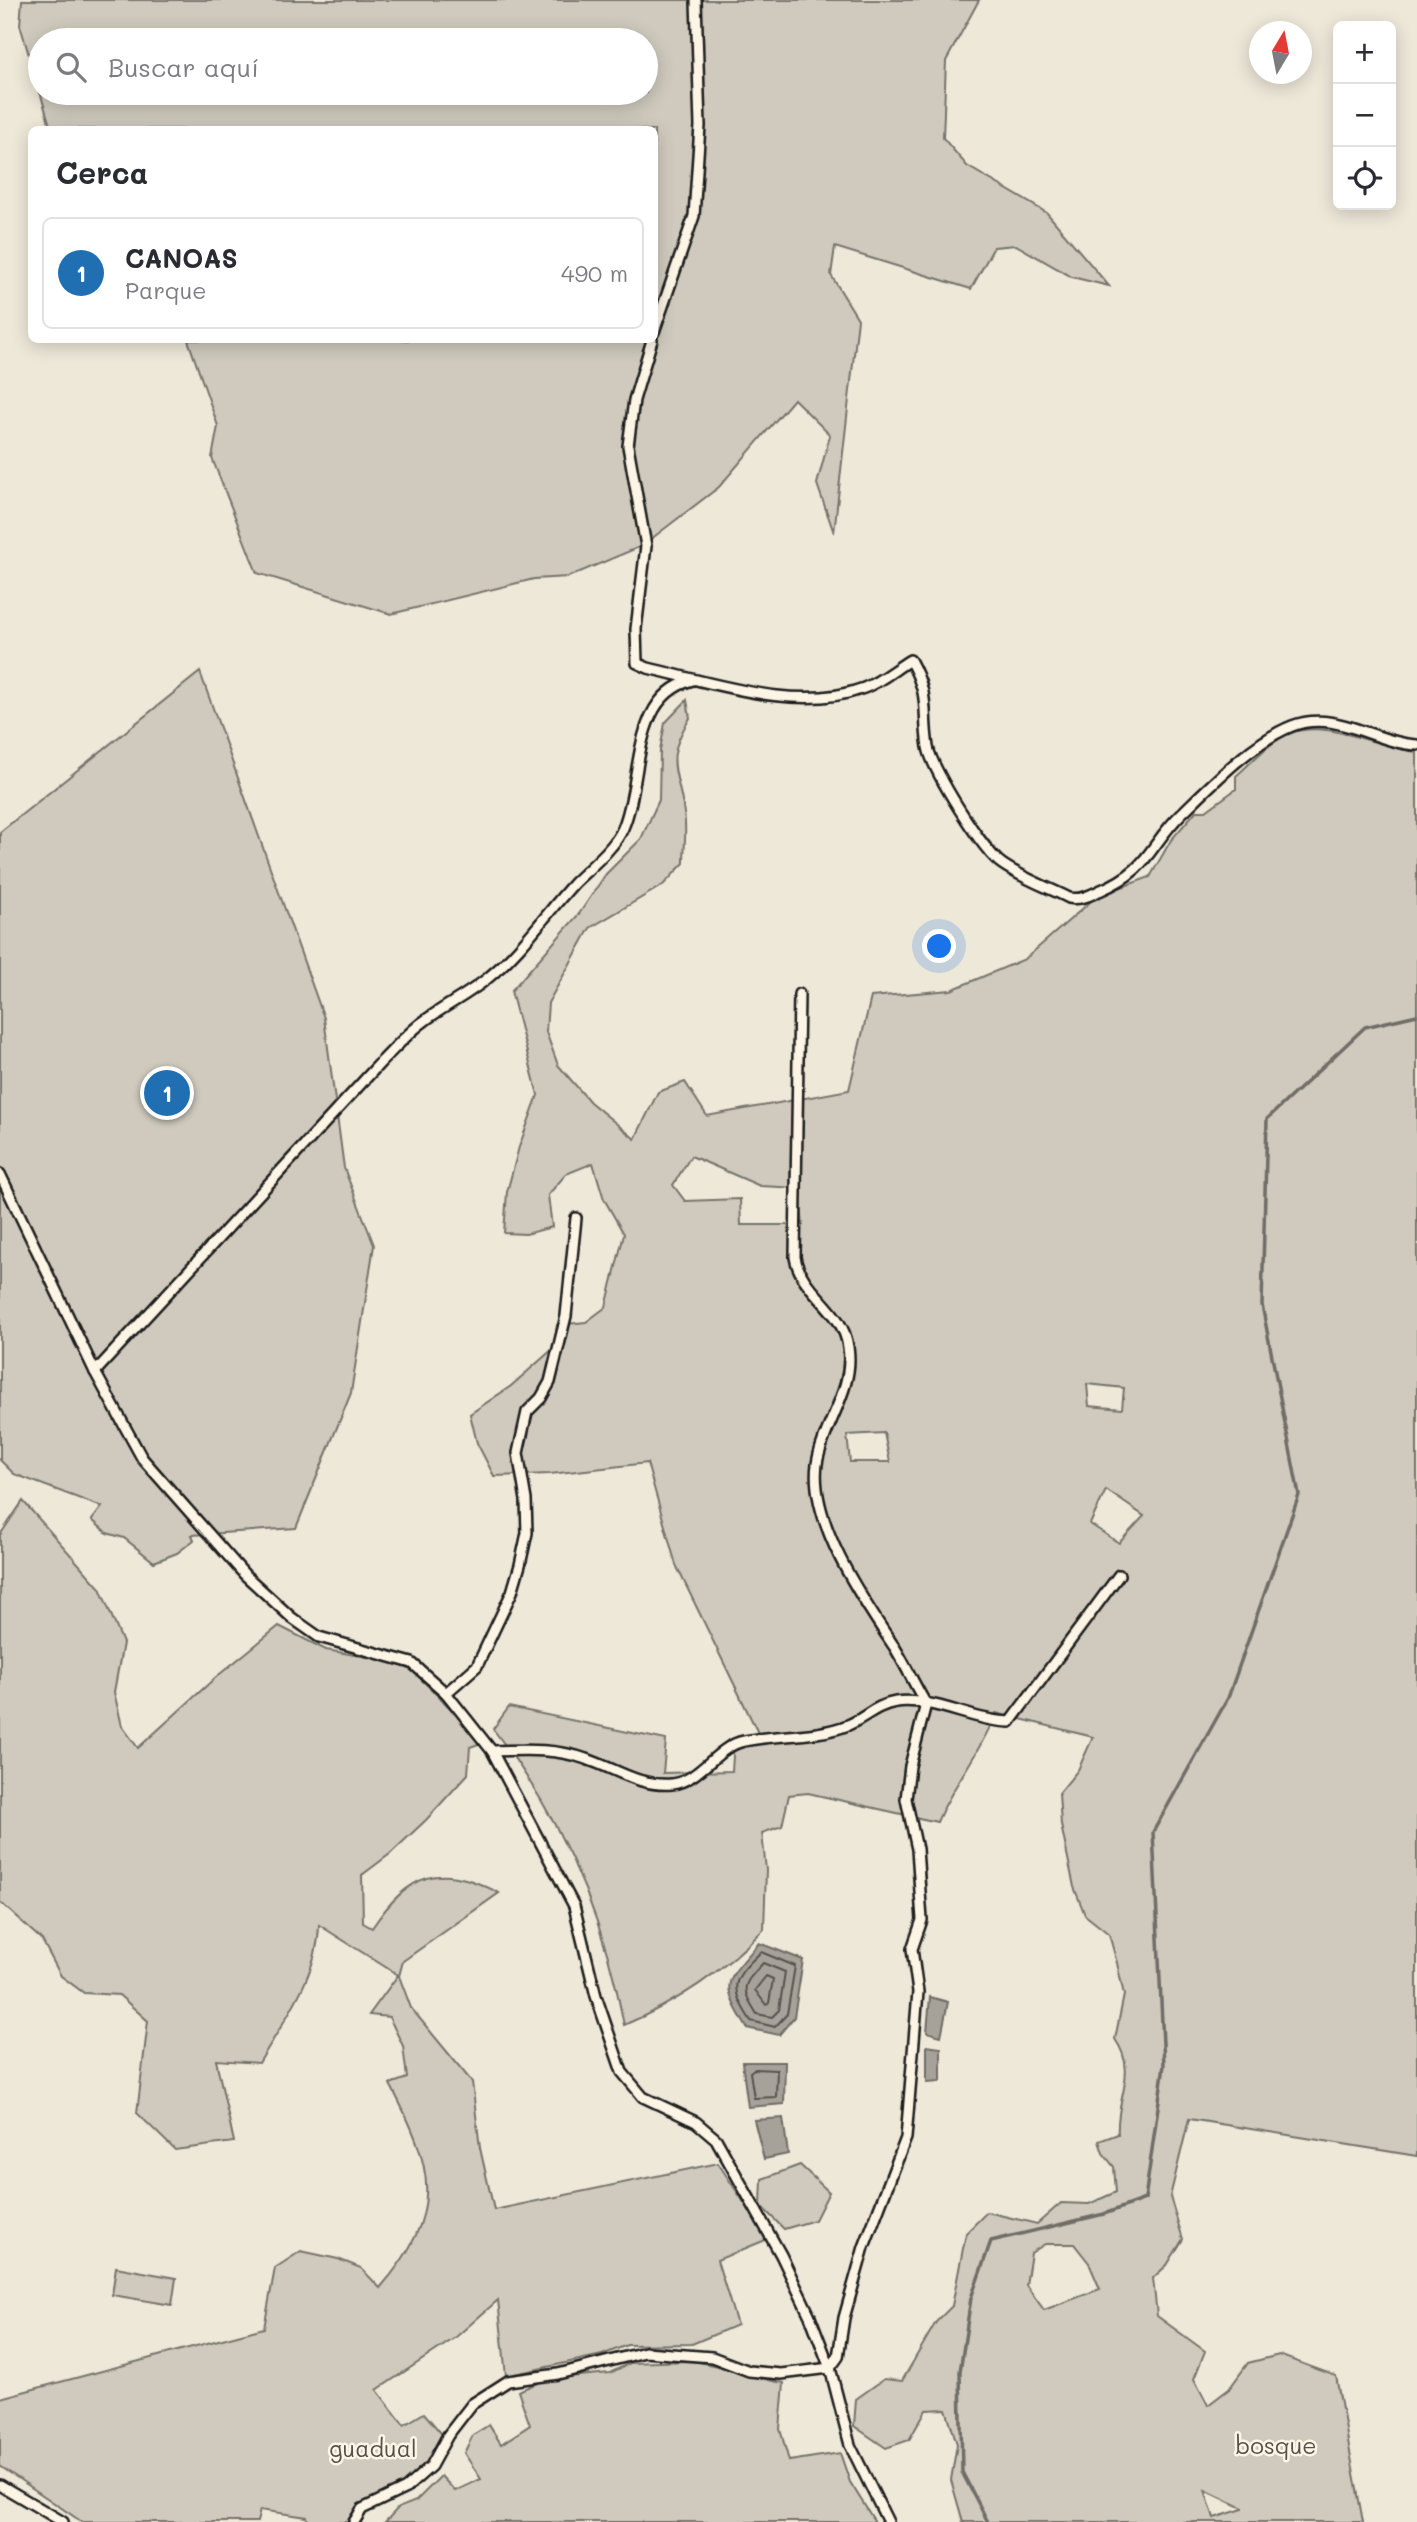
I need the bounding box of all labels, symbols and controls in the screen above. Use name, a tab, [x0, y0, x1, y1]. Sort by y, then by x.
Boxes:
north arrow	[1249, 21, 1312, 84]
map controls	[1333, 21, 1396, 210]
button: +	[1333, 21, 1396, 84]
search box	[28, 28, 658, 105]
icon: search	[52, 48, 90, 86]
text: Buscar aquí	[108, 50, 259, 84]
button: −	[1333, 84, 1396, 147]
button: locate	[1333, 147, 1396, 210]
text: Cerca	[56, 152, 148, 192]
text: CANOAS	[125, 241, 238, 275]
text: 1	[76, 258, 86, 288]
text: 490 m	[561, 258, 628, 288]
text: Parque	[125, 275, 207, 305]
your location	[922, 929, 956, 963]
pin: 1	[144, 1067, 190, 1119]
park label: bosque	[1235, 2430, 1317, 2460]
park label: guadual	[329, 2433, 417, 2463]

